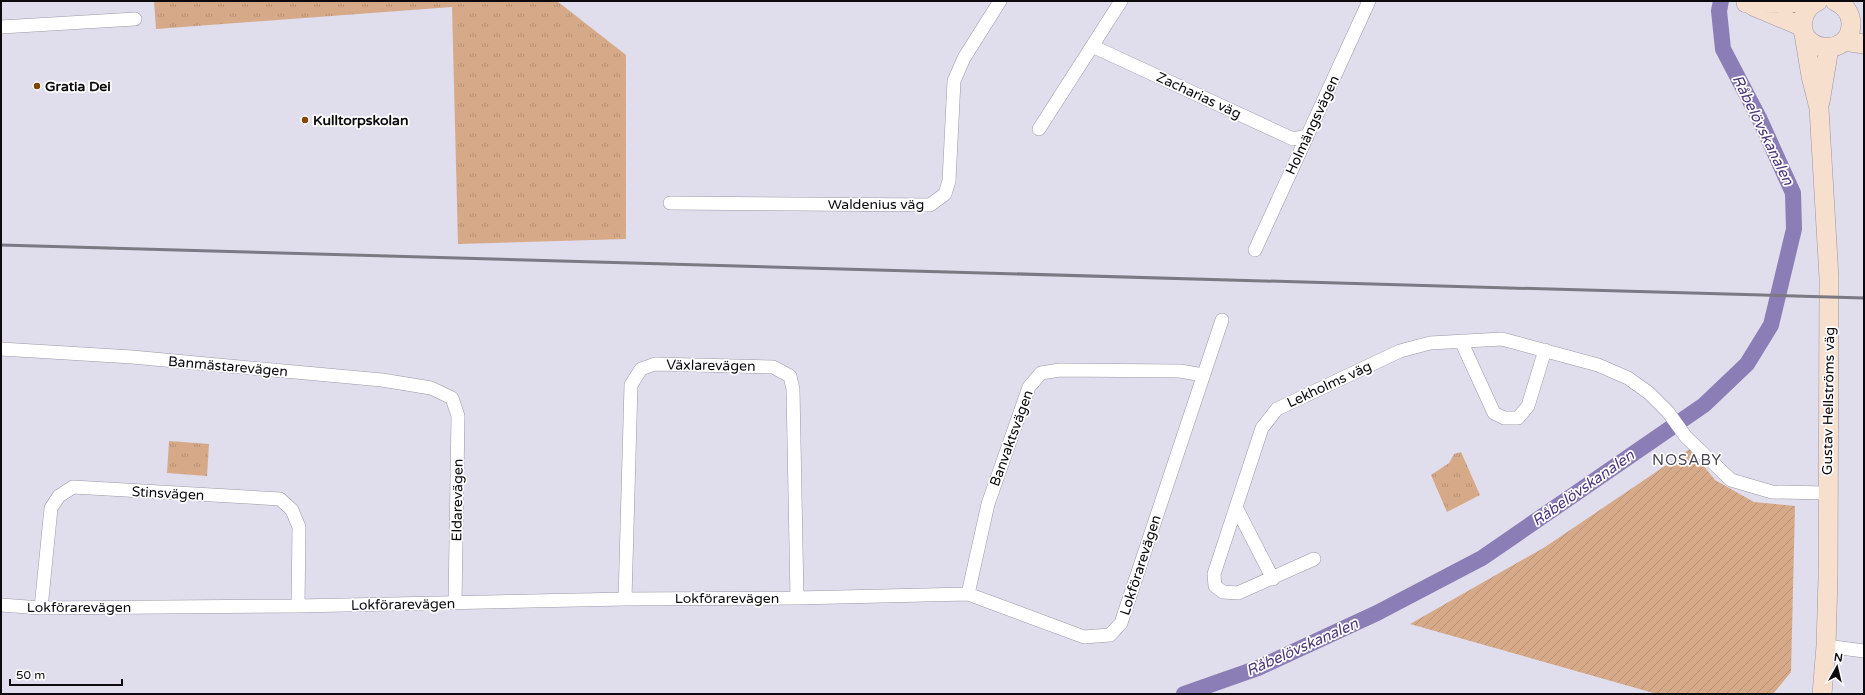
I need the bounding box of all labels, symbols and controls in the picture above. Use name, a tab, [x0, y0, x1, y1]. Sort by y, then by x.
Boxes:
street label: Zacharias väg	[1154, 68, 1244, 123]
water label: Råbelövskanalen	[1729, 72, 1798, 189]
street label: Holmängsvägen	[1282, 73, 1343, 178]
place label: Gratia Dei	[45, 78, 111, 95]
marker: Gratia Dei	[32, 81, 42, 91]
place label: Kulltorpskolan	[313, 112, 408, 129]
marker: Kulltorpskolan	[300, 115, 310, 125]
street label: Waldenius väg	[828, 196, 924, 213]
street label: Gustav Hellströms väg	[1819, 327, 1838, 475]
street label: Banmästarevägen	[167, 353, 289, 380]
street label: Växlarevägen	[666, 356, 756, 375]
street label: Lekholms väg	[1284, 357, 1374, 411]
street label: Banvaktsvägen	[986, 388, 1037, 489]
water label: Råbelövskanalen	[1529, 446, 1638, 530]
district label: NOSABY	[1652, 451, 1722, 469]
street label: Eldarevägen	[448, 459, 467, 541]
street label: Stinsvägen	[131, 483, 205, 504]
street label: Lokförarevägen	[1116, 513, 1165, 617]
street label: Lokförarevägen	[675, 590, 779, 607]
street label: Lokförarevägen	[351, 595, 455, 614]
street label: Lokförarevägen	[27, 599, 131, 616]
water label: Råbelövskanalen	[1243, 614, 1361, 680]
north arrow	[1817, 647, 1857, 687]
text: N	[1833, 651, 1844, 665]
scale bar	[10, 661, 122, 687]
text: 50 m	[16, 668, 45, 682]

